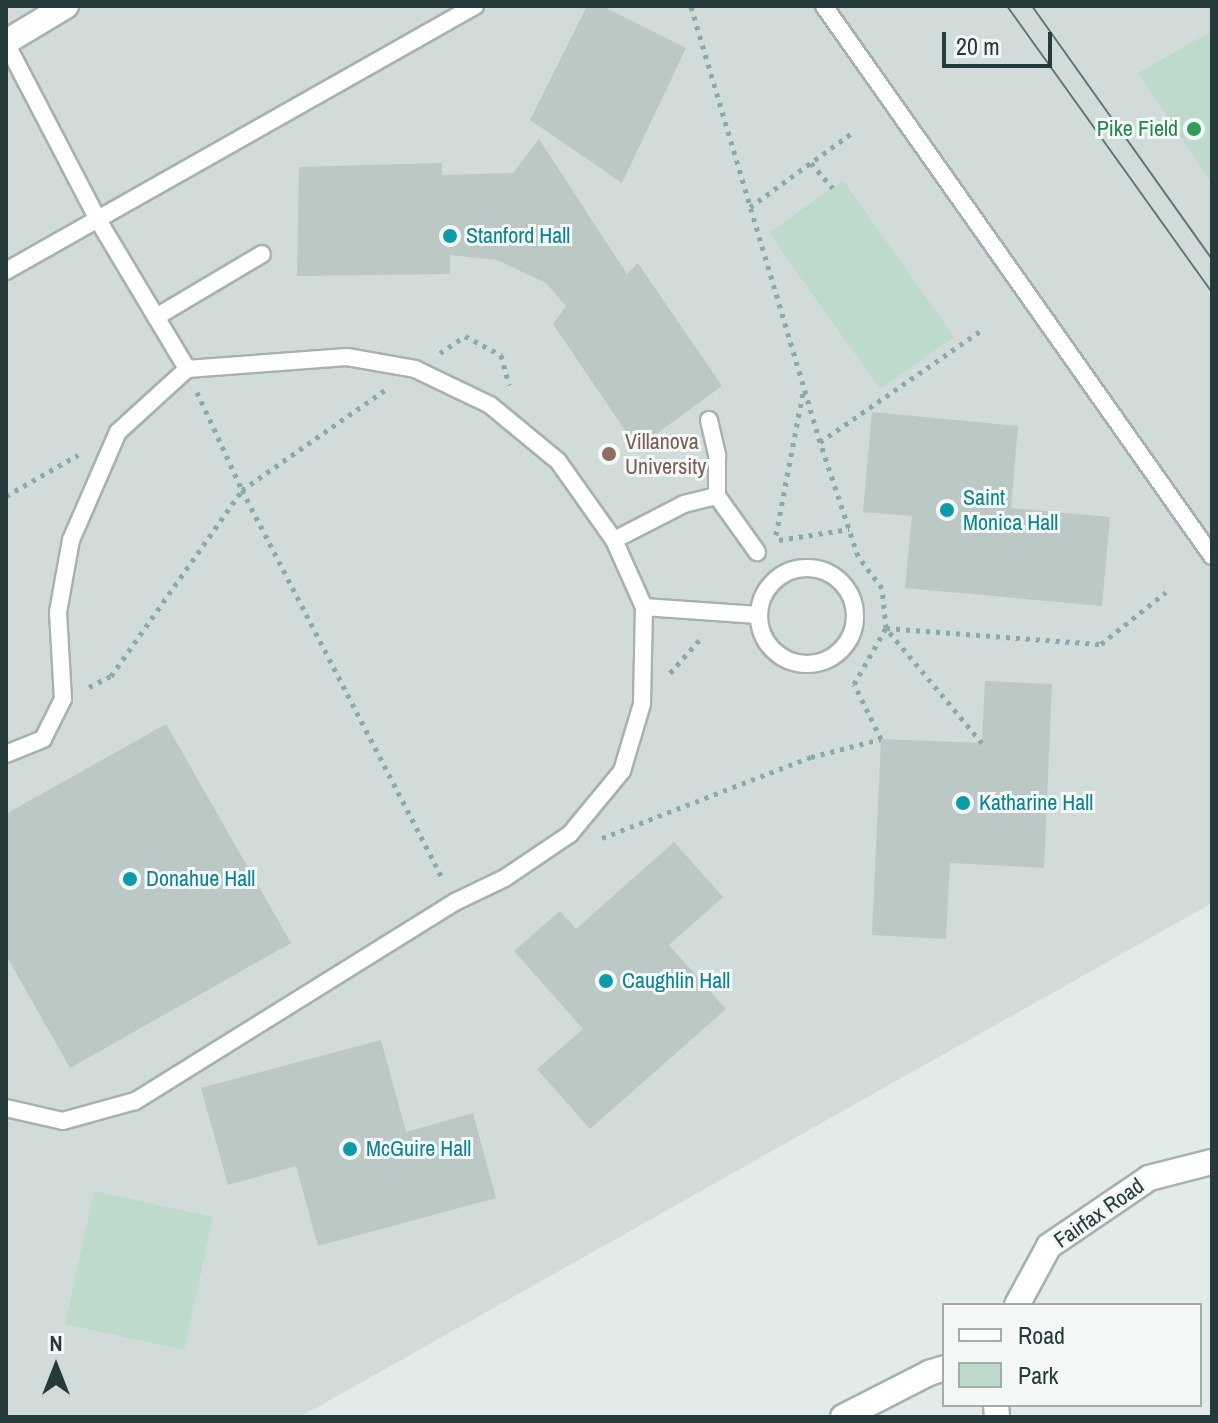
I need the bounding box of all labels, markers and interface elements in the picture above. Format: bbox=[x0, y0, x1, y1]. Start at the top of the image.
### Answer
scale bar bbox=[946, 16, 1056, 66]
text: 20 m bbox=[956, 30, 1000, 62]
place label: Pike Field bbox=[1097, 116, 1178, 142]
marker: Pike Field bbox=[1185, 120, 1203, 138]
place label: Stanford Hall bbox=[466, 223, 570, 249]
marker: Stanford Hall bbox=[441, 227, 459, 245]
place label: Villanova University bbox=[625, 428, 706, 480]
marker: Villanova University bbox=[600, 445, 618, 463]
place label: Saint Monica Hall bbox=[963, 484, 1058, 536]
marker: Saint Monica Hall bbox=[938, 501, 956, 519]
place label: Katharine Hall bbox=[979, 790, 1093, 816]
marker: Katharine Hall bbox=[954, 794, 972, 812]
place label: Donahue Hall bbox=[146, 866, 255, 892]
marker: Donahue Hall bbox=[121, 870, 139, 888]
place label: Caughlin Hall bbox=[622, 968, 730, 994]
marker: Caughlin Hall bbox=[597, 972, 615, 990]
place label: McGuire Hall bbox=[366, 1136, 471, 1162]
marker: McGuire Hall bbox=[341, 1140, 359, 1158]
street label: Fairfax Road bbox=[1049, 1173, 1149, 1253]
legend bbox=[942, 1303, 1202, 1407]
text: Road bbox=[1018, 1319, 1065, 1351]
north arrow bbox=[16, 1327, 96, 1407]
text: N bbox=[49, 1328, 63, 1358]
text: Park bbox=[1018, 1359, 1058, 1391]

